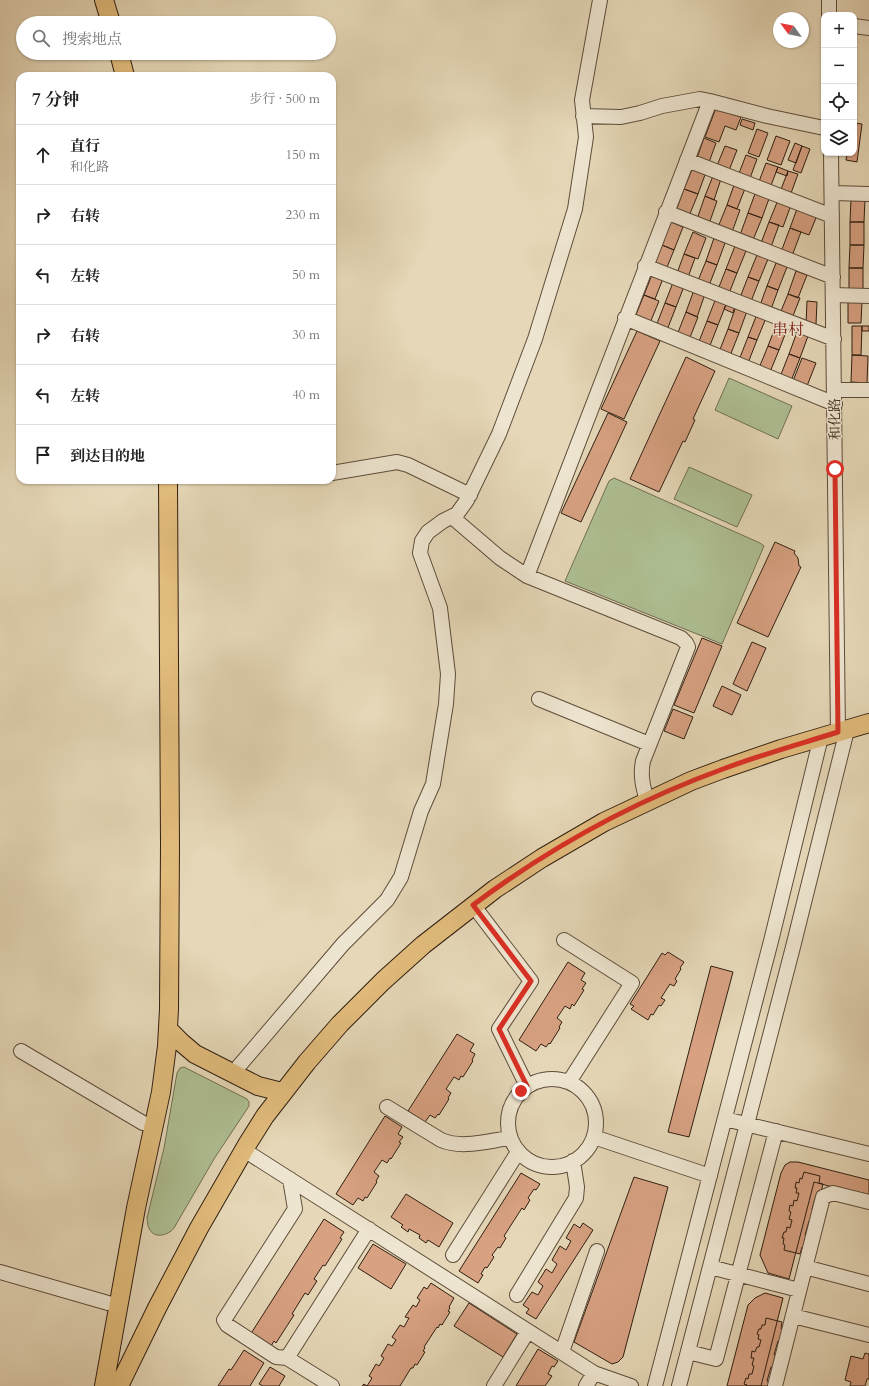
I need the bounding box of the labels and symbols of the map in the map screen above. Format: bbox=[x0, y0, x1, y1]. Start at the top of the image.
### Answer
north arrow bbox=[773, 12, 809, 48]
district label: 串村 bbox=[772, 319, 804, 341]
street label: 和化路 bbox=[825, 398, 845, 440]
route start bbox=[826, 460, 844, 478]
route end bbox=[512, 1082, 530, 1100]

